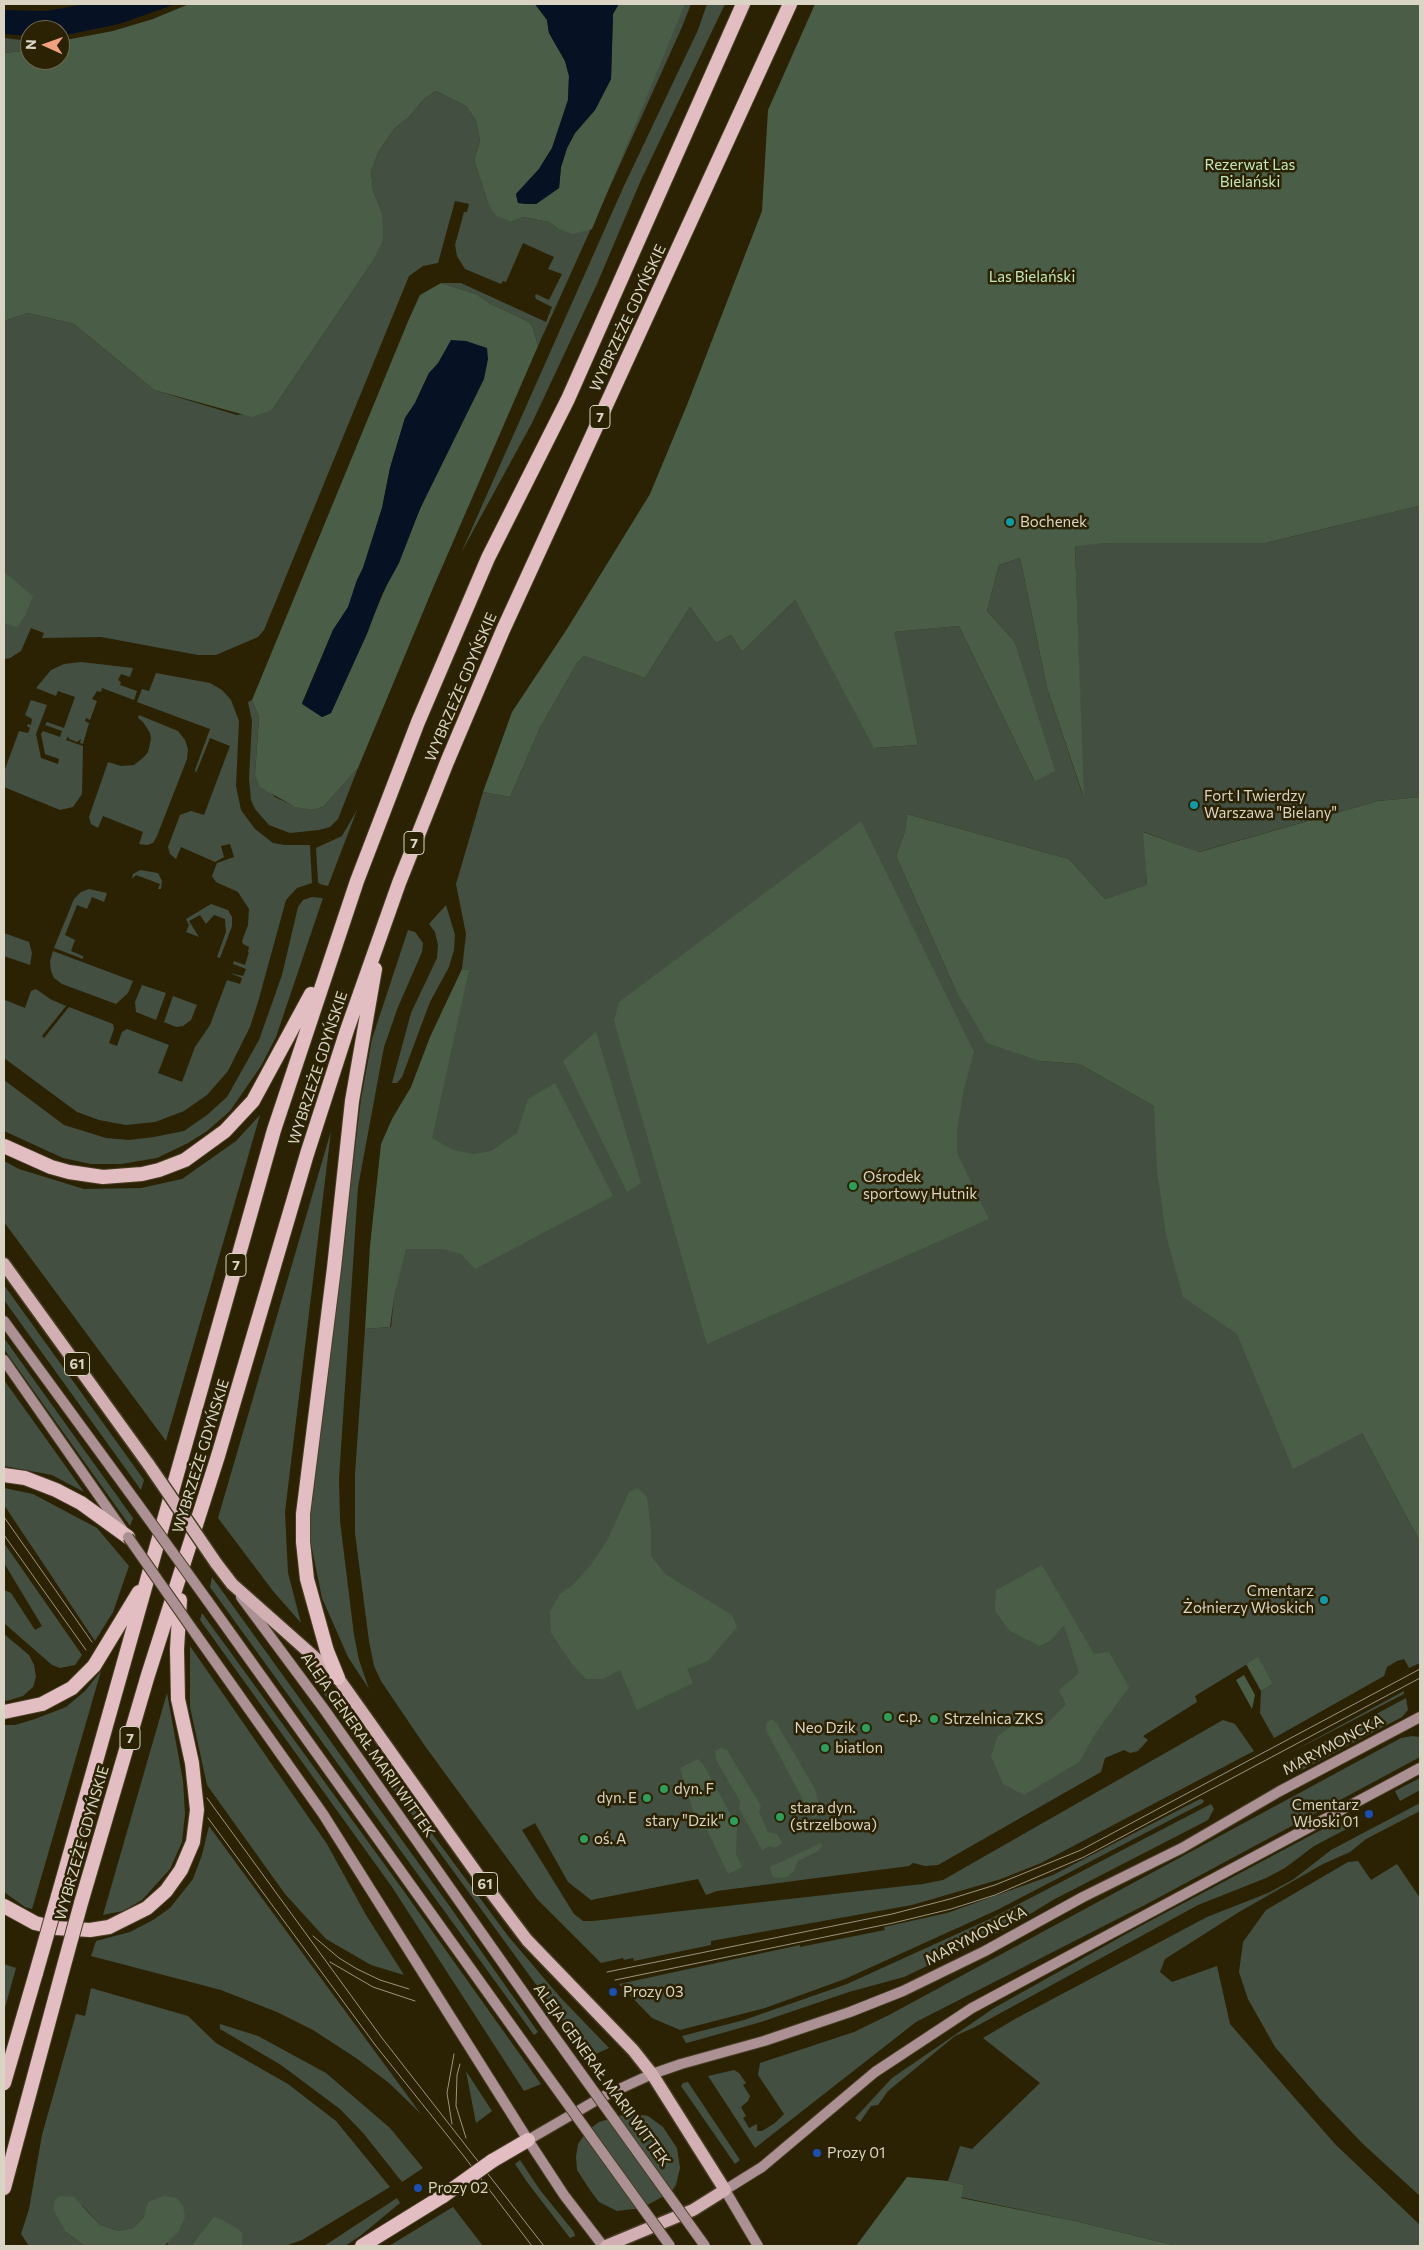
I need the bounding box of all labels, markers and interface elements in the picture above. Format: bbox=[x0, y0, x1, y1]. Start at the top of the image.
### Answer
north arrow bbox=[20, 20, 70, 70]
text: N bbox=[22, 39, 39, 50]
park label: Rezerwat Las Bielański bbox=[1205, 156, 1295, 191]
street label: WYBRZEŻE GDYŃSKIE bbox=[586, 242, 670, 394]
park label: Las Bielański bbox=[989, 268, 1075, 286]
road number: 7 bbox=[590, 406, 610, 428]
place label: Bochenek bbox=[1020, 513, 1087, 531]
marker: Bochenek bbox=[1004, 516, 1016, 528]
street label: WYBRZEŻE GDYŃSKIE bbox=[421, 610, 501, 764]
place label: Fort I Twierdzy Warszawa "Bielany" bbox=[1204, 787, 1337, 822]
marker: Fort I Twierdzy Warszawa "Bielany" bbox=[1188, 799, 1200, 811]
road number: 7 bbox=[404, 831, 424, 854]
street label: WYBRZEŻE GDYŃSKIE bbox=[285, 989, 351, 1147]
place label: Ośrodek sportowy Hutnik bbox=[863, 1168, 977, 1203]
marker: Ośrodek sportowy Hutnik bbox=[847, 1180, 859, 1192]
road number: 7 bbox=[226, 1254, 246, 1276]
road number: 61 bbox=[64, 1352, 90, 1376]
street label: WYBRZEŻE GDYŃSKIE bbox=[169, 1377, 233, 1535]
place label: Cmentarz Żołnierzy Włoskich bbox=[1183, 1582, 1314, 1617]
marker: Cmentarz Żołnierzy Włoskich bbox=[1318, 1594, 1330, 1606]
street label: ALEJA GENERAŁ MARII WITTEK bbox=[297, 1649, 439, 1841]
place label: c.p. bbox=[898, 1708, 921, 1726]
place label: Strzelnica ZKS bbox=[944, 1710, 1043, 1728]
marker: c.p. bbox=[882, 1711, 894, 1723]
street label: MARYMONCKA bbox=[1279, 1711, 1387, 1779]
marker: Strzelnica ZKS bbox=[928, 1713, 940, 1725]
place label: Neo Dzik bbox=[794, 1719, 856, 1737]
marker: Neo Dzik bbox=[860, 1722, 872, 1734]
road number: 7 bbox=[120, 1726, 140, 1750]
place label: biatlon bbox=[835, 1739, 883, 1757]
marker: biatlon bbox=[819, 1742, 831, 1754]
street label: WYBRZEŻE GDYŃSKIE bbox=[51, 1764, 113, 1922]
place label: dyn. F bbox=[674, 1780, 714, 1798]
marker: dyn. F bbox=[658, 1783, 670, 1795]
place label: dyn. E bbox=[597, 1789, 637, 1807]
marker: dyn. E bbox=[641, 1792, 653, 1804]
place label: Cmentarz Włoski 01 bbox=[1292, 1796, 1359, 1831]
place label: stara dyn. (strzelbowa) bbox=[790, 1799, 877, 1834]
marker: Cmentarz Włoski 01 bbox=[1363, 1808, 1375, 1820]
marker: stara dyn. (strzelbowa) bbox=[774, 1811, 786, 1823]
place label: stary "Dzik" bbox=[645, 1812, 724, 1830]
marker: stary "Dzik" bbox=[728, 1815, 740, 1827]
place label: oś. A bbox=[594, 1830, 626, 1848]
marker: oś. A bbox=[578, 1833, 590, 1845]
road number: 61 bbox=[472, 1872, 498, 1896]
street label: MARYMONCKA bbox=[922, 1903, 1030, 1969]
street label: ALEJA GENERAŁ MARII WITTEK bbox=[530, 1980, 674, 2170]
place label: Prozy 03 bbox=[623, 1983, 683, 2001]
marker: Prozy 03 bbox=[607, 1986, 619, 1998]
place label: Prozy 01 bbox=[827, 2144, 885, 2162]
marker: Prozy 01 bbox=[811, 2147, 823, 2159]
place label: Prozy 02 bbox=[428, 2179, 488, 2197]
marker: Prozy 02 bbox=[412, 2182, 424, 2194]

